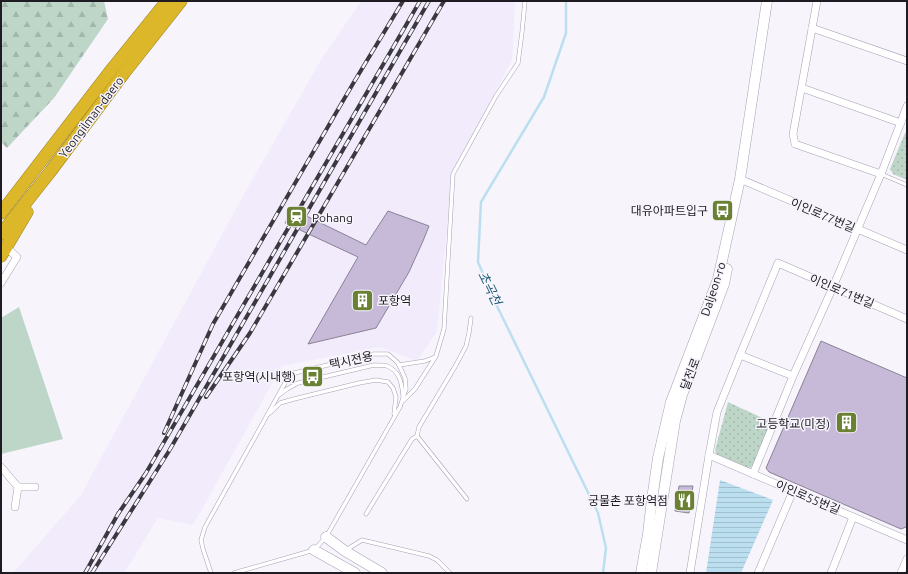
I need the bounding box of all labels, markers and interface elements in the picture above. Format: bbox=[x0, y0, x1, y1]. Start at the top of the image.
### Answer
street label: Yeongilman-daero bbox=[56, 74, 126, 160]
street label: 이인로77번길 bbox=[789, 196, 857, 234]
bus stop icon: 대유아파트입구 bbox=[710, 197, 736, 223]
station icon: Pohang bbox=[283, 204, 309, 230]
place label: 대유아파트입구 bbox=[631, 204, 708, 217]
place label: Pohang bbox=[312, 211, 353, 224]
street label: Daljeon-ro bbox=[698, 260, 728, 318]
water label: 초곡천 bbox=[476, 269, 505, 308]
street label: 이인로71번길 bbox=[808, 272, 876, 310]
building icon: 포항역 bbox=[350, 287, 376, 313]
place label: 포항역 bbox=[378, 294, 411, 307]
street label: 택시전용 bbox=[328, 349, 374, 371]
street label: 달전로 bbox=[678, 356, 702, 392]
bus stop icon: 포항역(시내행) bbox=[299, 363, 325, 389]
place label: 포항역(시내행) bbox=[222, 370, 296, 384]
building icon: 고등학교(미정) bbox=[833, 410, 859, 436]
place label: 고등학교(미정) bbox=[756, 417, 830, 431]
street label: 이인로55번길 bbox=[774, 478, 842, 516]
restaurant icon: 궁물촌 포항역점 bbox=[671, 487, 697, 513]
place label: 궁물촌 포항역점 bbox=[588, 494, 668, 507]

